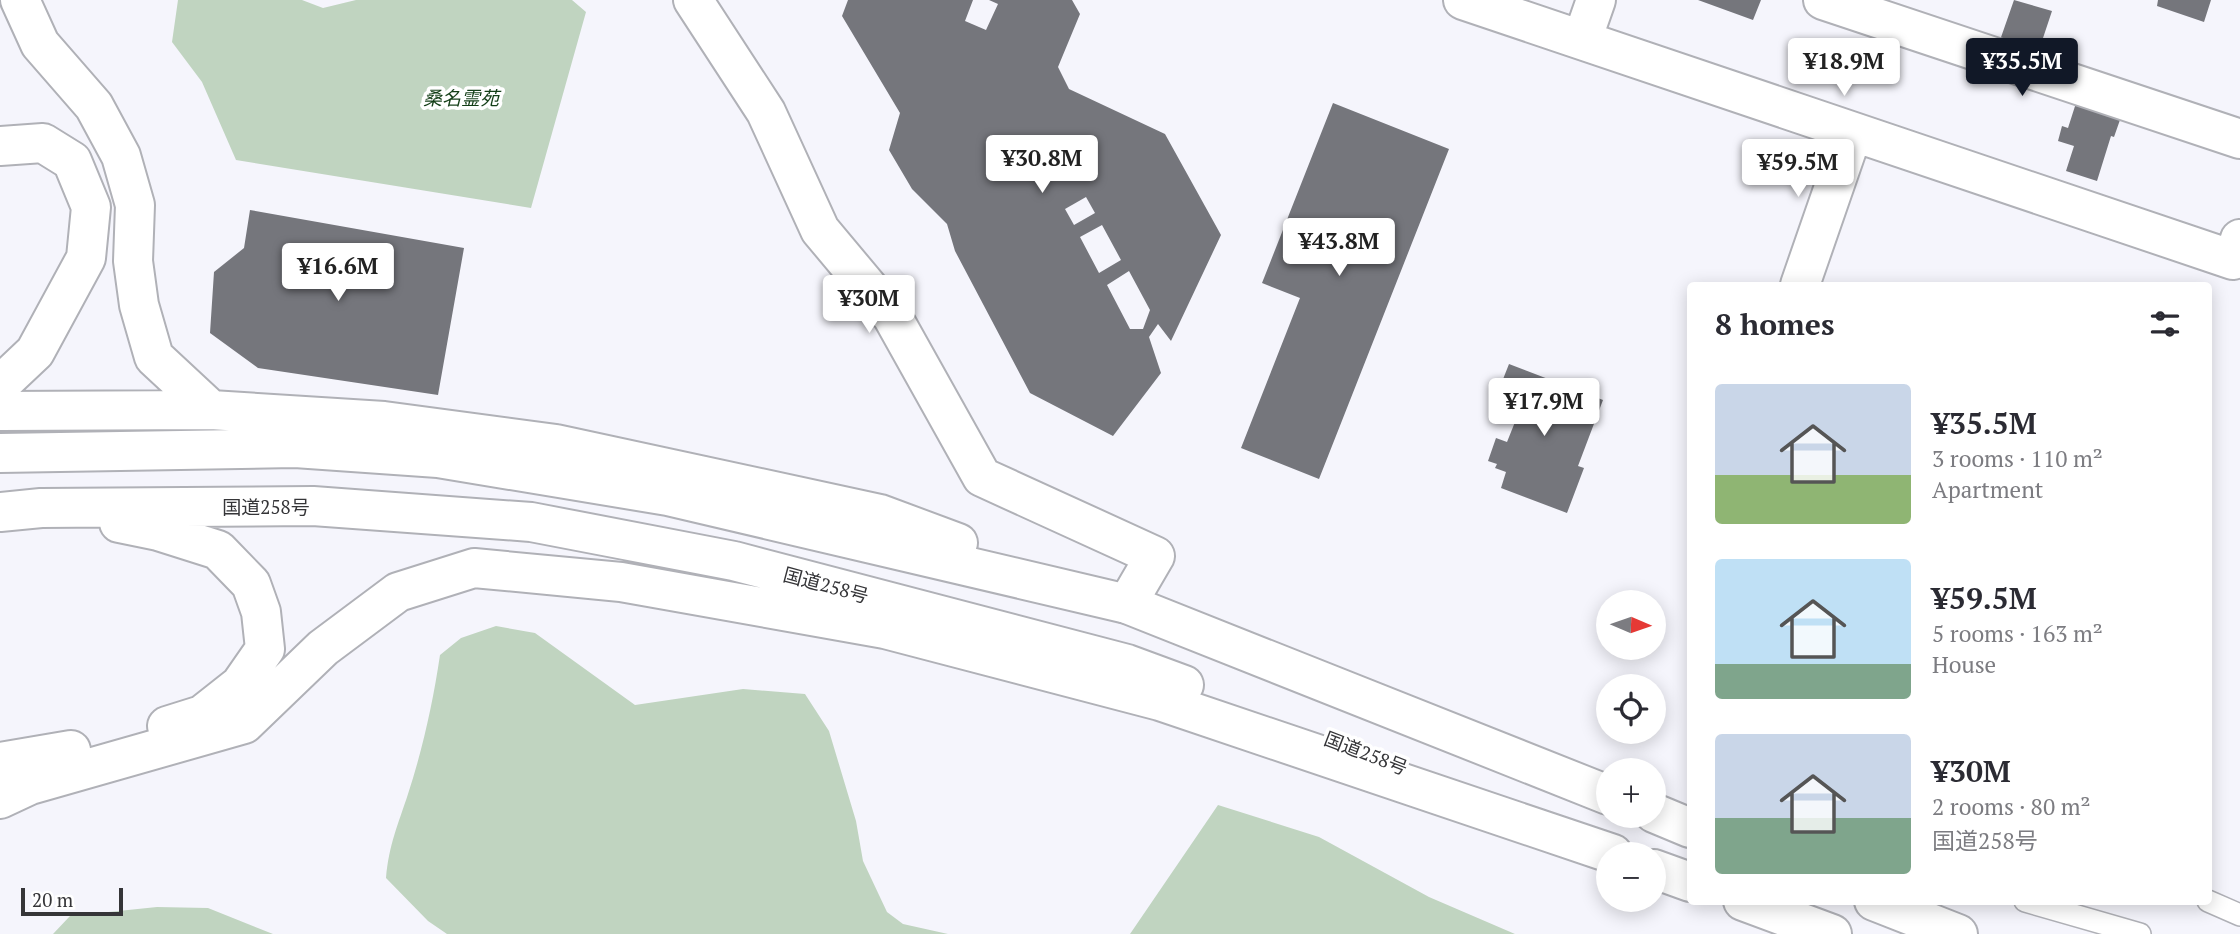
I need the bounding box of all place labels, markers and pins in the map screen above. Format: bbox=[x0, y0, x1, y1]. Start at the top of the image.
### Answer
pin: ¥18.9M bbox=[1787, 38, 1901, 98]
pin: ¥35.5M bbox=[1965, 38, 2079, 98]
pin: ¥30.8M bbox=[985, 136, 1099, 195]
pin: ¥59.5M bbox=[1741, 140, 1855, 199]
pin: ¥43.8M bbox=[1282, 218, 1396, 278]
pin: ¥16.6M bbox=[281, 244, 395, 303]
pin: ¥30M bbox=[828, 276, 910, 335]
pin: ¥17.9M bbox=[1487, 378, 1601, 438]

